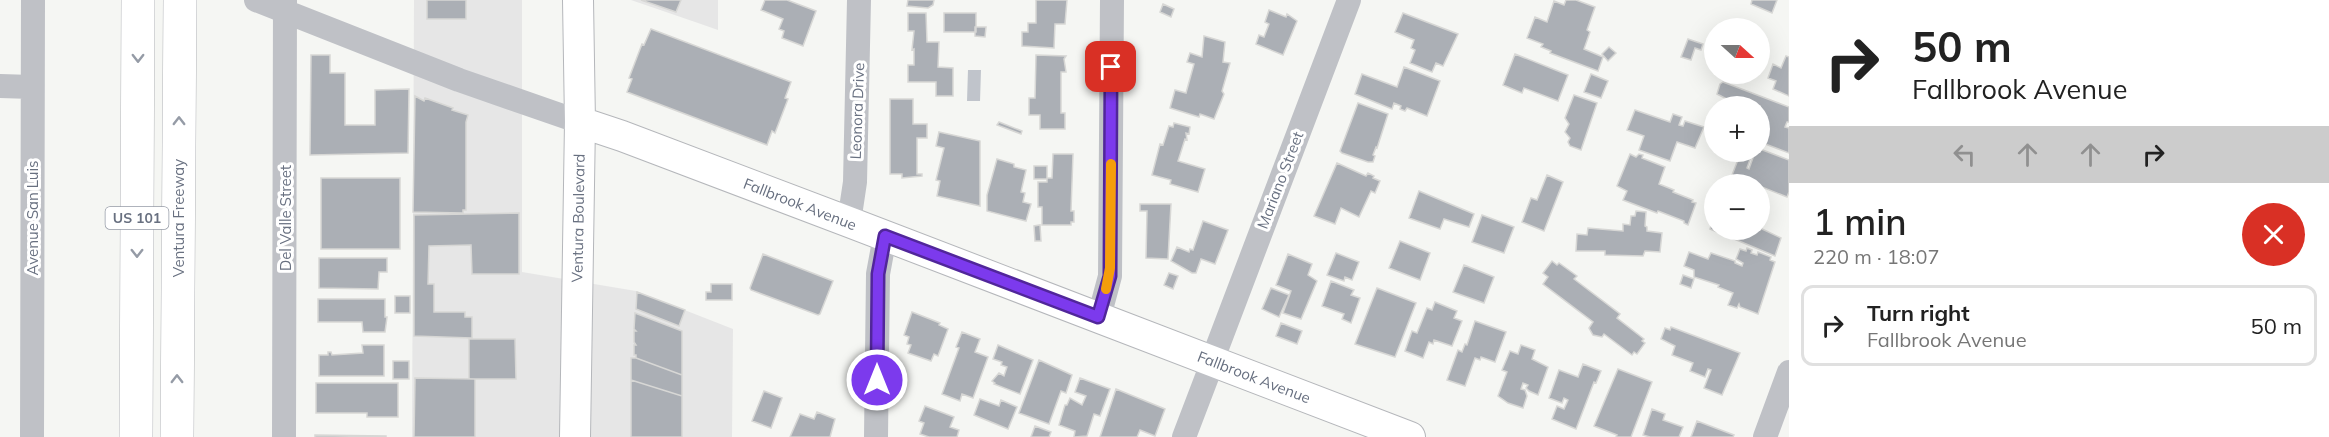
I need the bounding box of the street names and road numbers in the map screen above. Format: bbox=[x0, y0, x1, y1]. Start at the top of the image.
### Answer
street label: Leonora Drive bbox=[846, 62, 868, 160]
street label: Mariano Street bbox=[1253, 129, 1307, 231]
street label: Ventura Boulevard bbox=[567, 153, 589, 283]
street label: Ventura Freeway bbox=[169, 159, 188, 277]
street label: Avenue San Luis bbox=[23, 161, 42, 275]
street label: Del Valle Street bbox=[276, 165, 295, 271]
street label: Fallbrook Avenue bbox=[741, 174, 859, 234]
road number: US 101 bbox=[106, 207, 168, 229]
street label: Fallbrook Avenue bbox=[1195, 347, 1313, 407]

